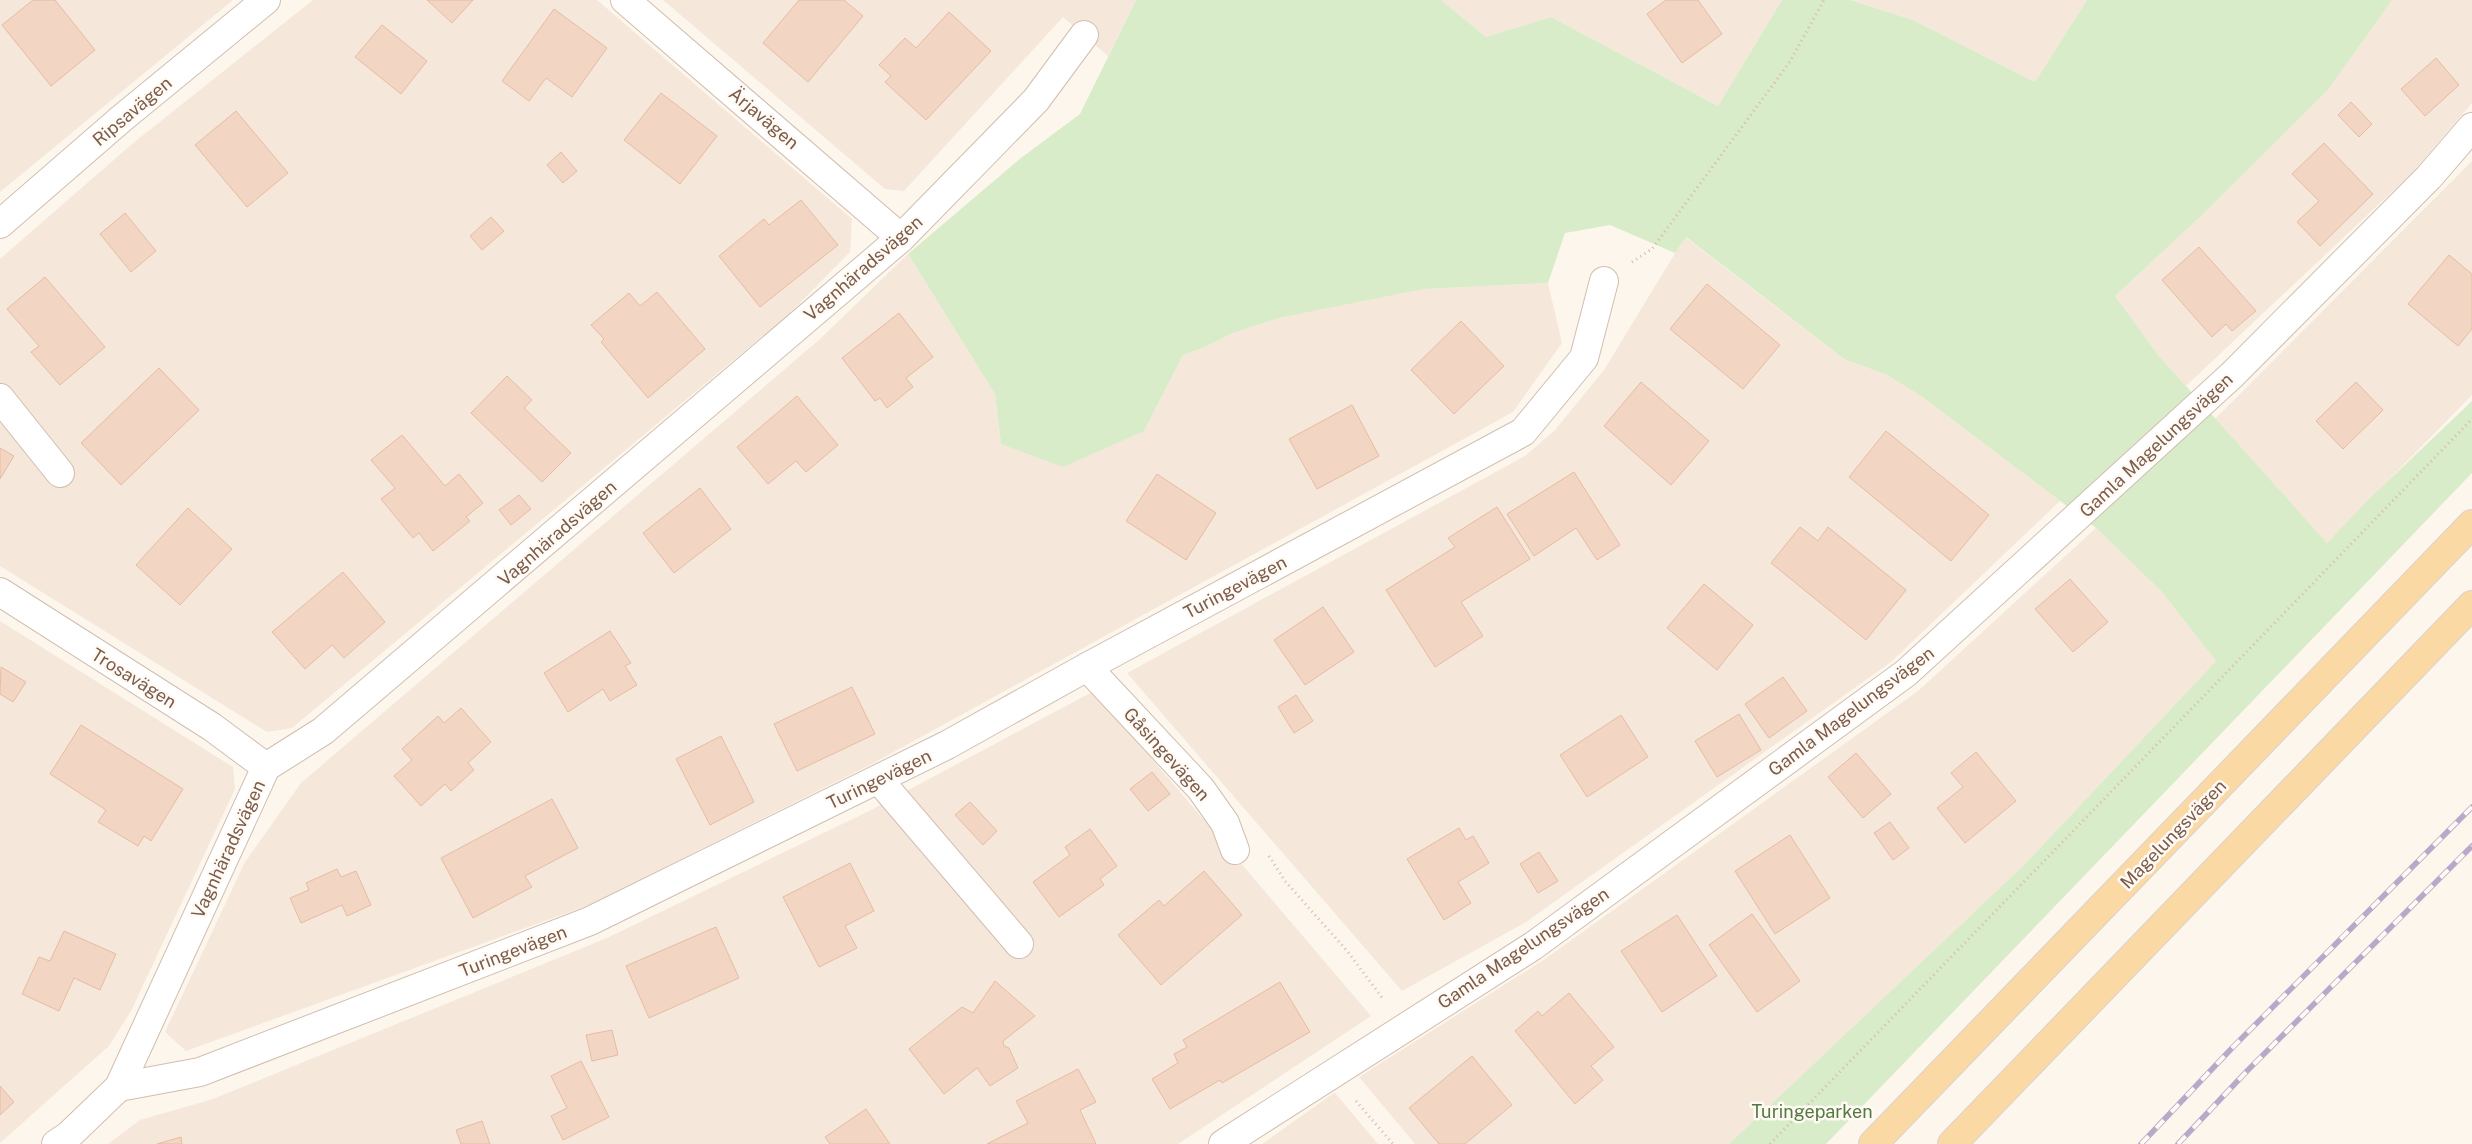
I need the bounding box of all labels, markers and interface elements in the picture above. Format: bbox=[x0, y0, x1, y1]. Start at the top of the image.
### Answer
street label: Ripsavägen bbox=[88, 72, 176, 150]
street label: Ärjavägen bbox=[725, 82, 804, 153]
street label: Vagnhäradsvägen bbox=[800, 211, 926, 325]
street label: Gamla Magelungsvägen bbox=[2075, 369, 2237, 521]
street label: Vagnhäradsvägen bbox=[494, 476, 620, 590]
street label: Turingevägen bbox=[1180, 551, 1290, 623]
street label: Gamla Magelungsvägen bbox=[1764, 642, 1938, 780]
street label: Trosavägen bbox=[88, 644, 180, 712]
street label: Gåsingevägen bbox=[1120, 703, 1214, 805]
street label: Turingevägen bbox=[823, 745, 935, 813]
street label: Magelungsvägen bbox=[2116, 775, 2230, 893]
street label: Vagnhäradsvägen bbox=[187, 777, 269, 921]
street label: Gamla Magelungsvägen bbox=[1434, 883, 1612, 1013]
street label: Turingevägen bbox=[456, 921, 570, 981]
park label: Turingeparken bbox=[1751, 1101, 1873, 1122]

